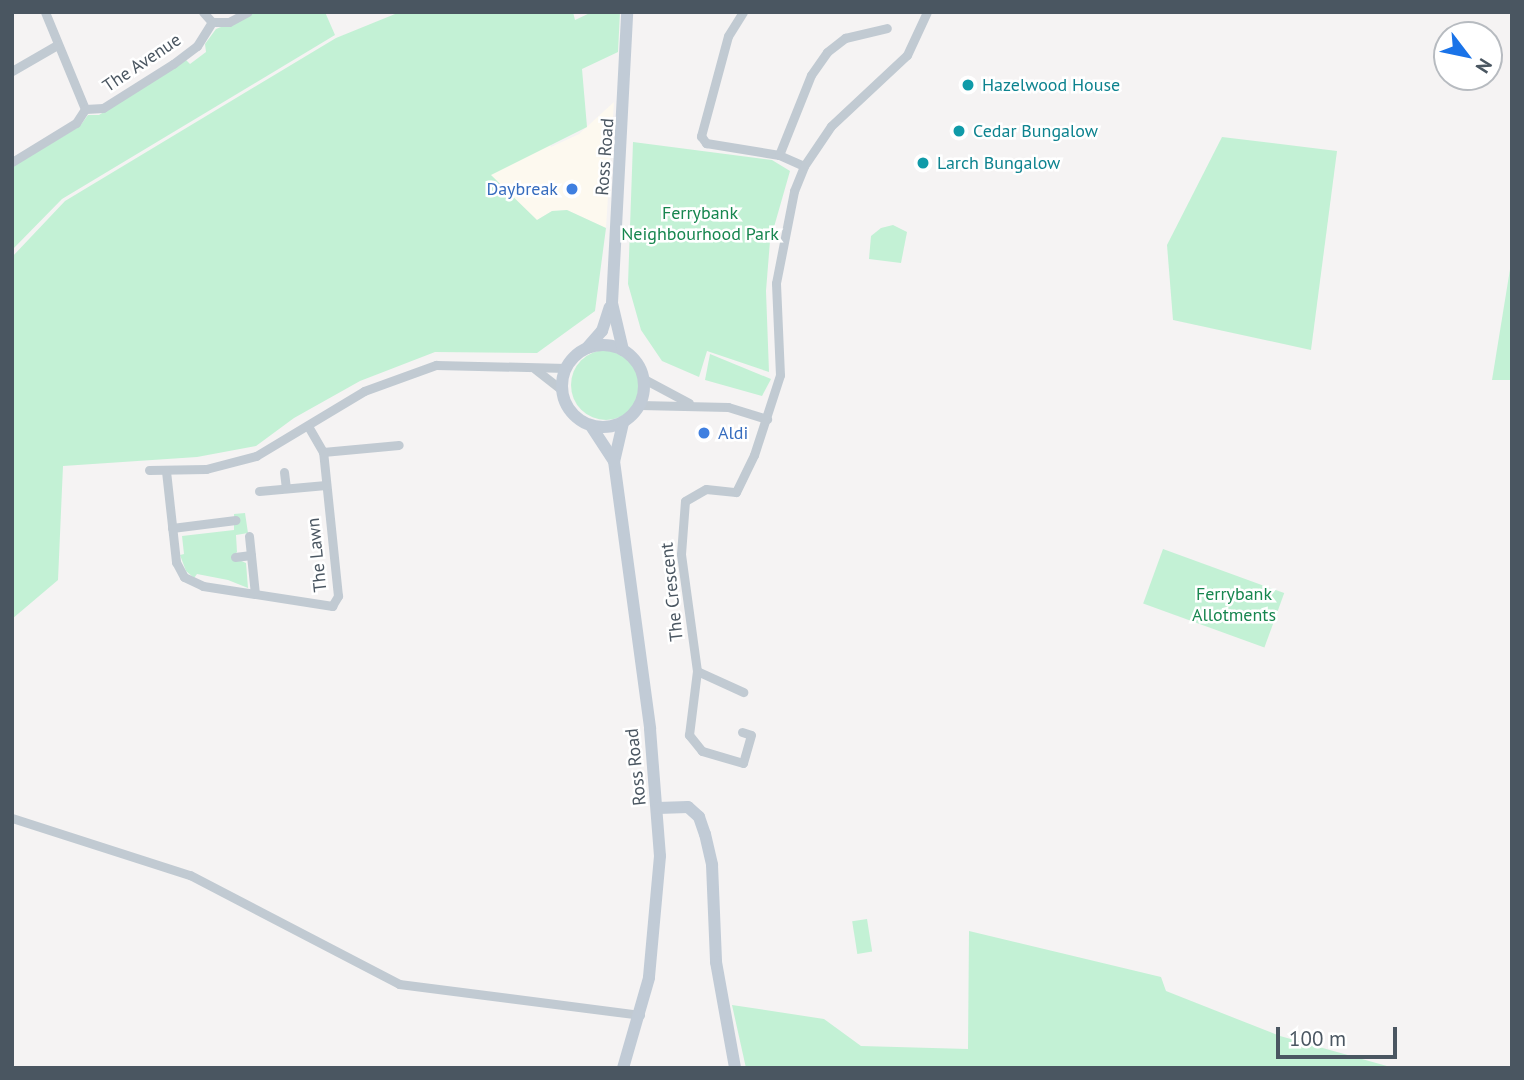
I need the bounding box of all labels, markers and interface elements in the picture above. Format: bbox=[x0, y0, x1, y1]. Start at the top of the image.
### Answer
north arrow bbox=[1433, 21, 1503, 91]
street label: The Avenue bbox=[99, 29, 185, 97]
text: N bbox=[1471, 54, 1498, 78]
place label: Hazelwood House bbox=[982, 74, 1120, 96]
marker: Hazelwood House bbox=[960, 77, 976, 93]
street label: Ross Road bbox=[592, 118, 618, 196]
place label: Cedar Bungalow bbox=[973, 120, 1098, 142]
marker: Cedar Bungalow bbox=[951, 123, 967, 139]
place label: Larch Bungalow bbox=[937, 152, 1060, 174]
marker: Larch Bungalow bbox=[915, 155, 931, 171]
place label: Daybreak bbox=[486, 178, 558, 200]
marker: Daybreak bbox=[564, 181, 580, 197]
park label: Ferrybank Neighbourhood Park bbox=[621, 203, 779, 246]
place label: Aldi bbox=[718, 422, 748, 444]
marker: Aldi bbox=[696, 425, 712, 441]
street label: The Lawn bbox=[302, 517, 332, 593]
street label: The Crescent bbox=[656, 541, 688, 643]
park label: Ferrybank Allotments bbox=[1192, 584, 1276, 626]
street label: Ross Road bbox=[621, 727, 651, 807]
scale bar bbox=[1279, 1014, 1400, 1058]
text: 100 m bbox=[1289, 1025, 1346, 1052]

